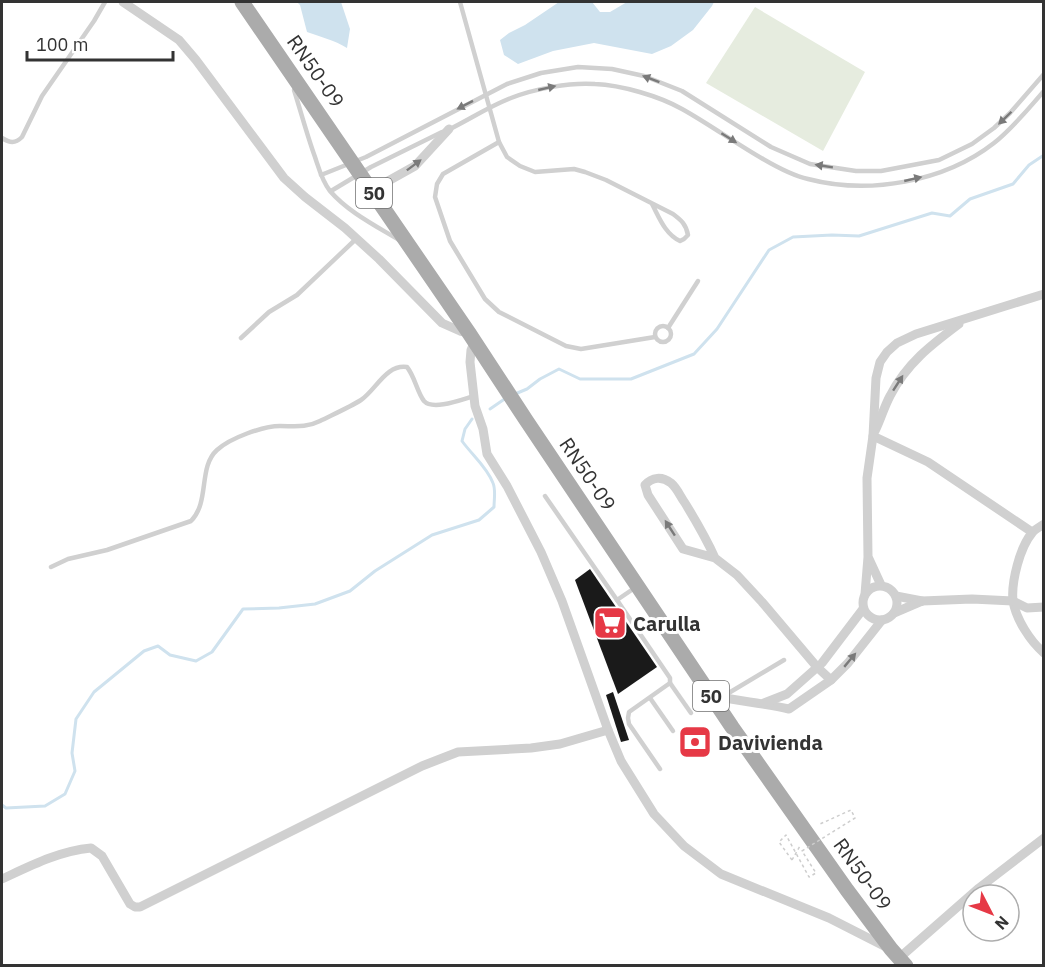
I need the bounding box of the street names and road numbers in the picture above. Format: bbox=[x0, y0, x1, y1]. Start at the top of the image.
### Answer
street label: RN50-09 bbox=[281, 29, 351, 113]
road number: 50 bbox=[356, 178, 392, 208]
street label: RN50-09 bbox=[554, 432, 622, 516]
road number: 50 bbox=[693, 681, 729, 711]
street label: RN50-09 bbox=[828, 833, 898, 915]

